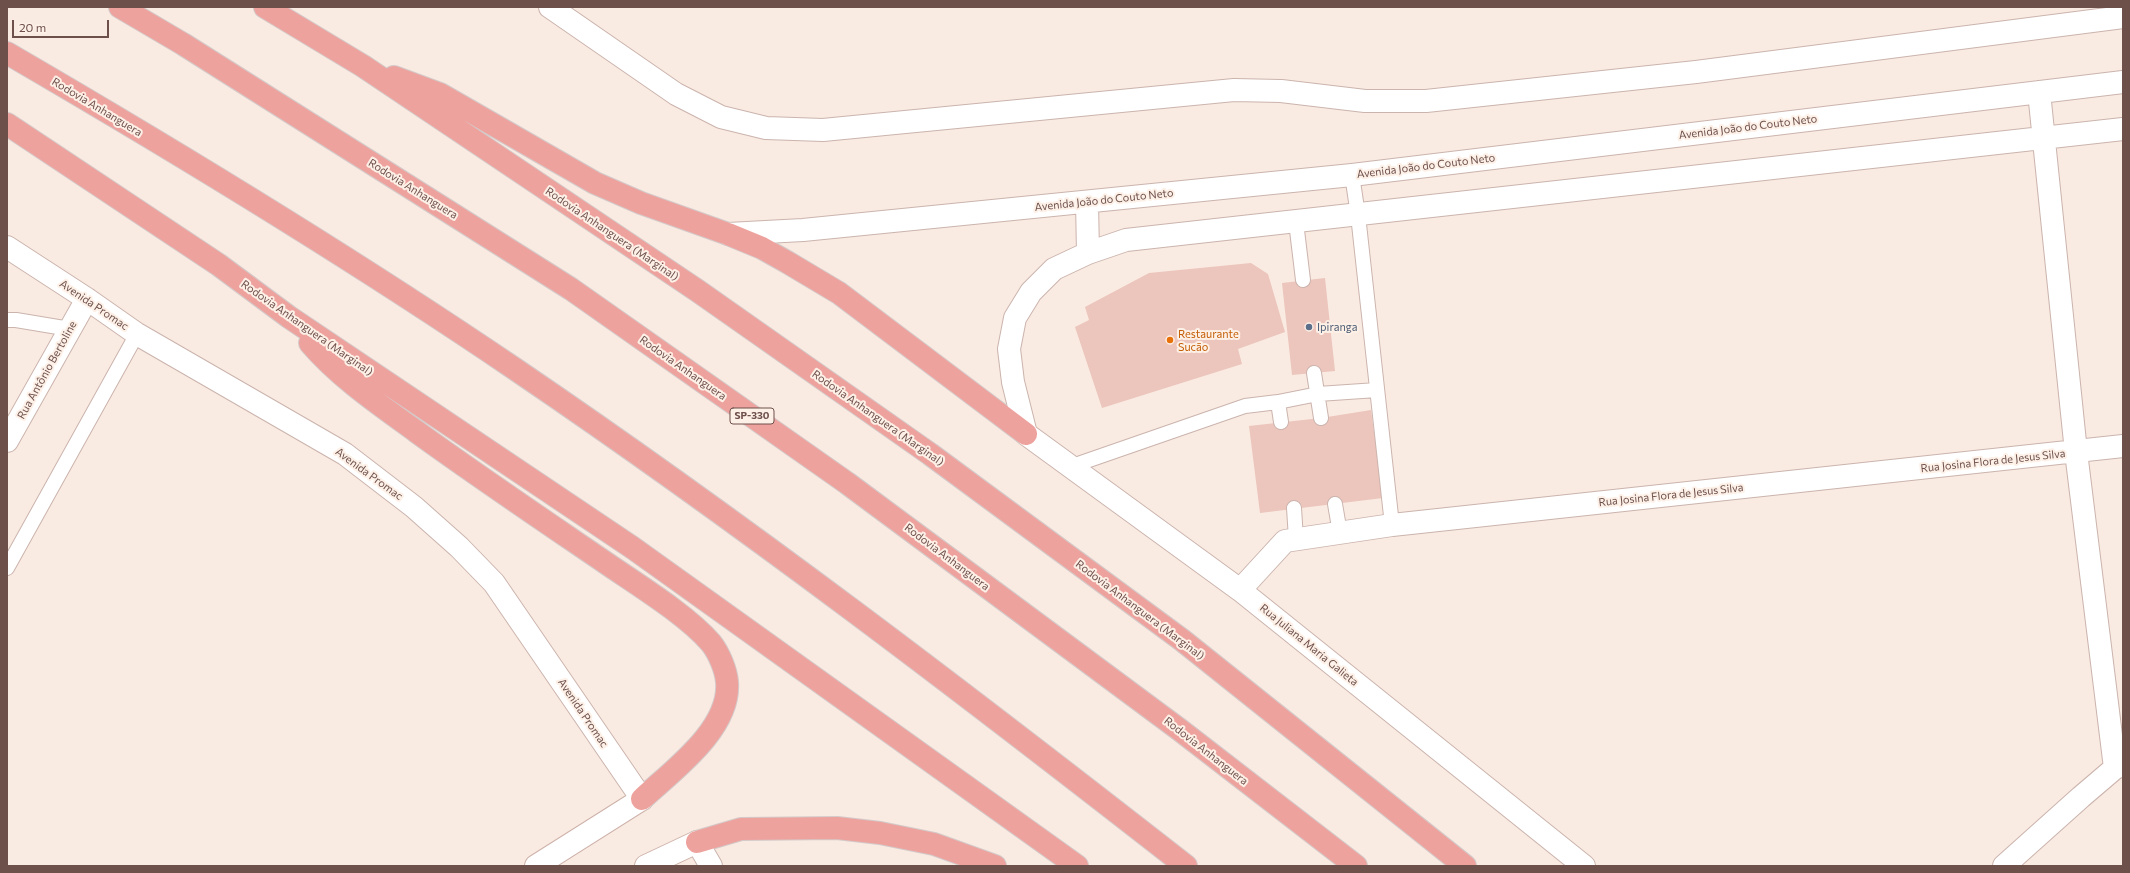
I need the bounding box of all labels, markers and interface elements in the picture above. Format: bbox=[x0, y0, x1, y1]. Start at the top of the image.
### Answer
scale bar bbox=[14, 12, 111, 38]
text: 20 m bbox=[19, 20, 46, 34]
street label: Rodovia Anhanguera bbox=[50, 75, 144, 139]
street label: Avenida João do Couto Neto bbox=[1678, 112, 1818, 142]
street label: Avenida João do Couto Neto bbox=[1356, 151, 1496, 181]
street label: Rodovia Anhanguera bbox=[366, 156, 460, 222]
street label: Rodovia Anhanguera (Marginal) bbox=[543, 184, 681, 284]
street label: Avenida João do Couto Neto bbox=[1034, 186, 1174, 214]
street label: Avenida Promac bbox=[57, 277, 131, 333]
street label: Rodovia Anhanguera (Marginal) bbox=[239, 277, 375, 379]
street label: Rua Antônio Bertoline bbox=[15, 319, 79, 421]
place label: Ipiranga bbox=[1317, 320, 1357, 334]
marker: Ipiranga bbox=[1304, 322, 1314, 332]
place label: Restaurante Sucão bbox=[1178, 327, 1239, 353]
street label: Rodovia Anhanguera bbox=[637, 333, 729, 403]
marker: Restaurante Sucão bbox=[1165, 335, 1175, 345]
street label: Rodovia Anhanguera (Marginal) bbox=[810, 367, 946, 469]
road number: SP-330 bbox=[730, 408, 774, 424]
street label: Avenida Promac bbox=[333, 445, 405, 503]
street label: Rua Josina Flora de Jesus Silva bbox=[1920, 447, 2066, 475]
street label: Rua Josina Flora de Jesus Silva bbox=[1598, 481, 1744, 509]
street label: Rodovia Anhanguera bbox=[902, 521, 992, 593]
street label: Rodovia Anhanguera (Marginal) bbox=[1073, 557, 1207, 663]
street label: Rua Juliana Maria Galieta bbox=[1257, 601, 1361, 689]
street label: Avenida Promac bbox=[555, 676, 611, 750]
street label: Rodovia Anhanguera bbox=[1161, 714, 1251, 788]

